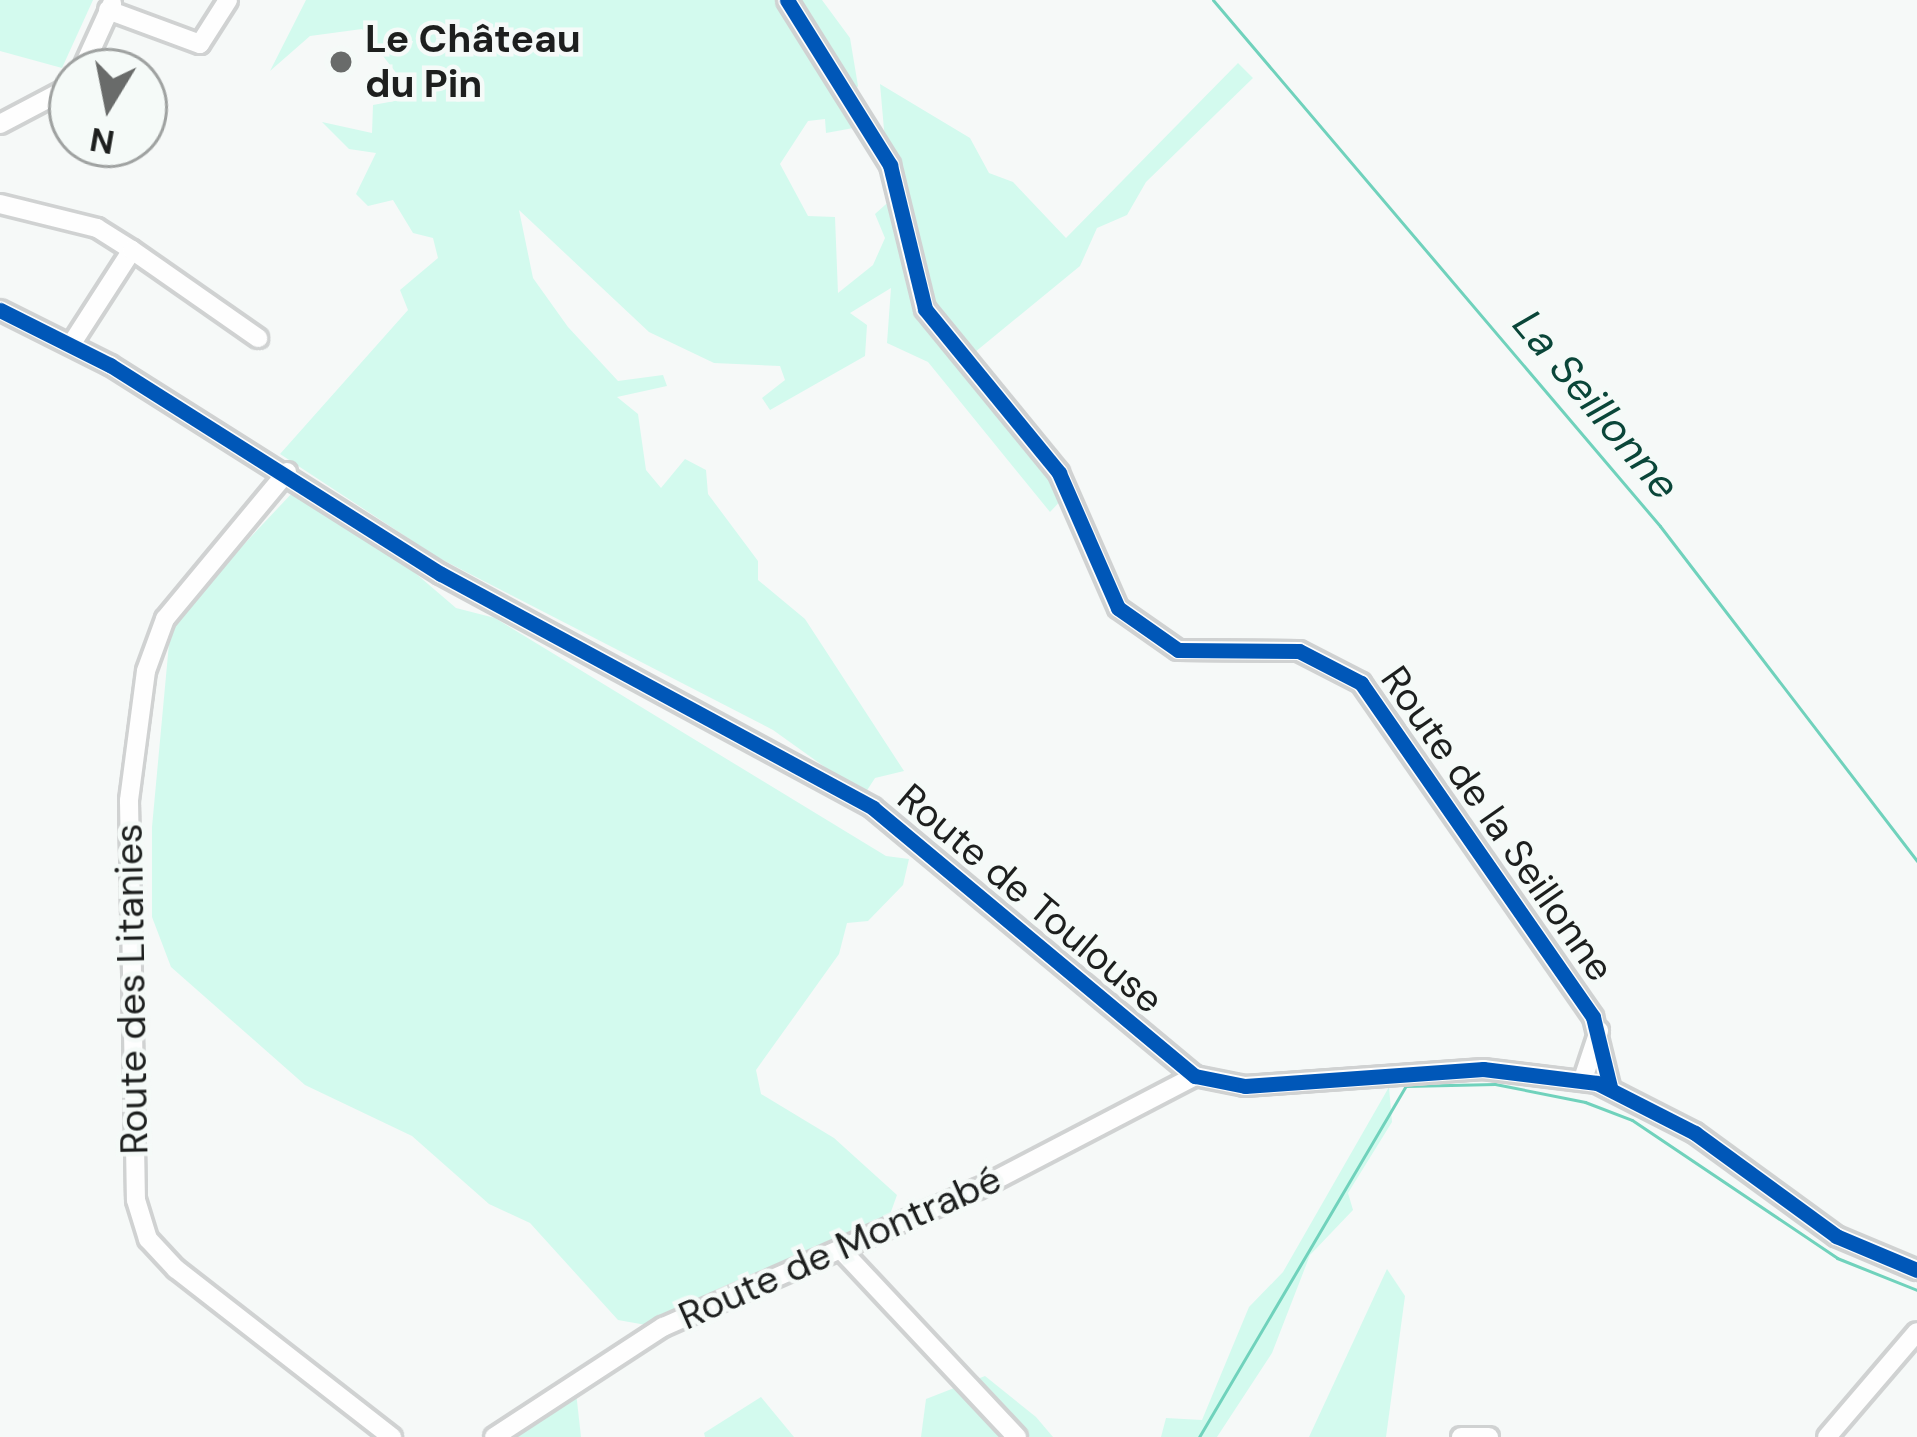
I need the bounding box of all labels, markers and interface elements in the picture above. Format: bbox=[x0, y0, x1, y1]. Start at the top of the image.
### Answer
place label: Le Château du Pin bbox=[365, 17, 581, 108]
north arrow bbox=[48, 48, 168, 168]
marker: Le Château du Pin bbox=[328, 49, 354, 75]
text: N bbox=[87, 118, 118, 164]
water label: La Seillonne bbox=[1502, 300, 1690, 510]
street label: Route de la Seillonne bbox=[1371, 658, 1623, 990]
street label: Route de Toulouse bbox=[888, 775, 1172, 1023]
street label: Route des Litanies bbox=[106, 823, 158, 1155]
street label: Route de Montrabé bbox=[672, 1156, 1008, 1340]

